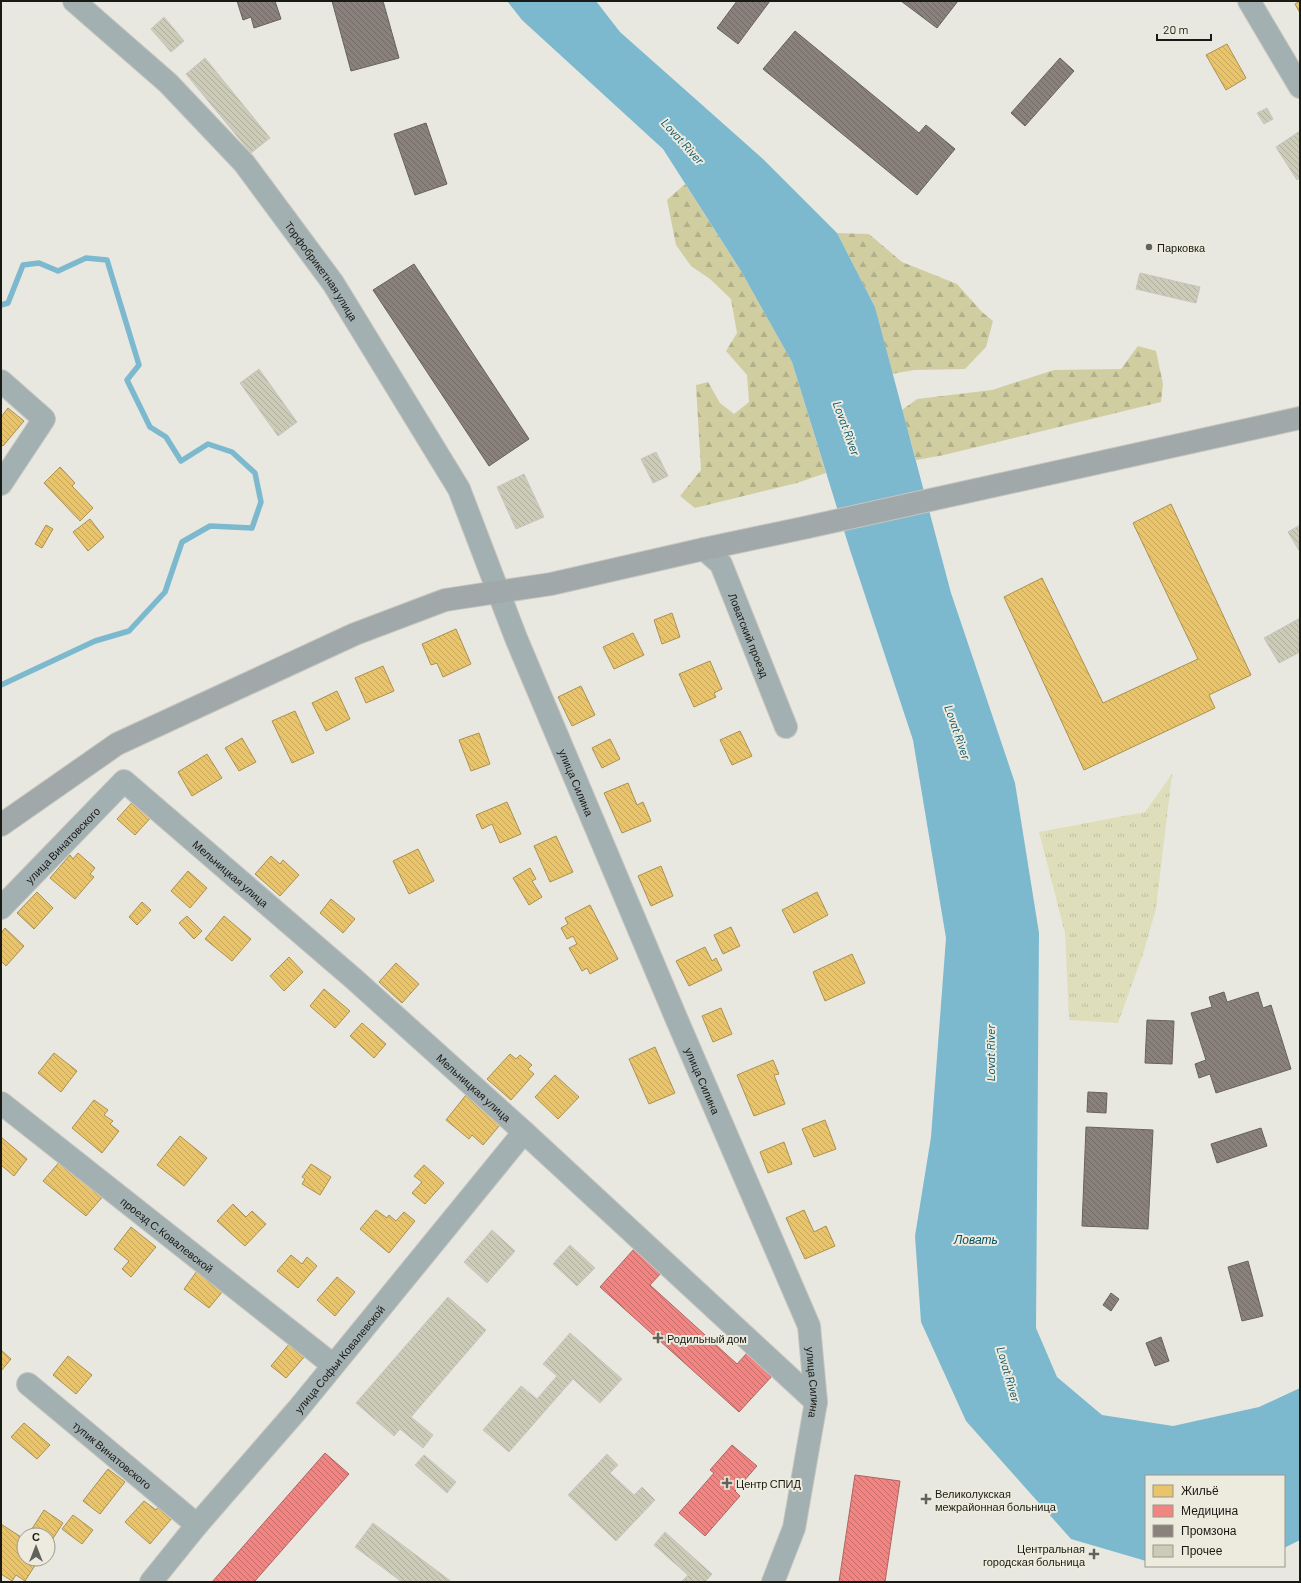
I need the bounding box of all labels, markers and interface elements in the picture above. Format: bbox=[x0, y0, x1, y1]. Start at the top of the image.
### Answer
scale bar bbox=[1157, 16, 1211, 42]
text: 20 m bbox=[1163, 22, 1189, 36]
water label: Lovat River bbox=[659, 115, 708, 167]
street label: Торфобрикетная улица bbox=[283, 218, 361, 324]
place label: Парковка bbox=[1157, 241, 1206, 254]
marker: Парковка bbox=[1144, 242, 1154, 252]
water label: Lovat River bbox=[831, 399, 864, 458]
street label: Ловатский проезд bbox=[727, 591, 772, 680]
water label: Lovat River bbox=[942, 703, 974, 762]
street label: улица Силина bbox=[557, 747, 597, 818]
street label: улица Винатовского bbox=[22, 804, 102, 886]
street label: Мельницкая улица bbox=[191, 837, 272, 910]
water label: Lovat River bbox=[983, 1024, 997, 1081]
street label: улица Силина bbox=[683, 1045, 724, 1117]
street label: Мельницкая улица bbox=[434, 1050, 515, 1125]
street label: проезд С.Ковалевской bbox=[119, 1194, 216, 1275]
water label: Ловать bbox=[953, 1232, 998, 1246]
street label: улица Софьи Ковалевской bbox=[291, 1302, 387, 1415]
marker: Родильный дом bbox=[652, 1332, 664, 1344]
place label: Родильный дом bbox=[667, 1332, 747, 1345]
water label: Lovat River bbox=[994, 1345, 1024, 1404]
street label: улица Силина bbox=[804, 1346, 823, 1420]
street label: тупик Винатовского bbox=[70, 1418, 154, 1491]
legend bbox=[1145, 1475, 1285, 1567]
marker: Центр СПИД bbox=[721, 1477, 733, 1489]
place label: Центр СПИД bbox=[736, 1477, 801, 1490]
text: Жильё bbox=[1181, 1483, 1219, 1497]
place label: Великолукская межрайонная больница bbox=[935, 1487, 1057, 1513]
marker: Великолукская межрайонная больница bbox=[920, 1493, 932, 1505]
text: Медицина bbox=[1181, 1503, 1238, 1518]
text: Промзона bbox=[1181, 1523, 1237, 1538]
north arrow bbox=[16, 1527, 56, 1567]
text: С bbox=[32, 1530, 40, 1543]
place label: Центральная городская больница bbox=[983, 1542, 1086, 1568]
text: Прочее bbox=[1181, 1543, 1223, 1558]
marker: Центральная городская больница bbox=[1088, 1548, 1100, 1560]

